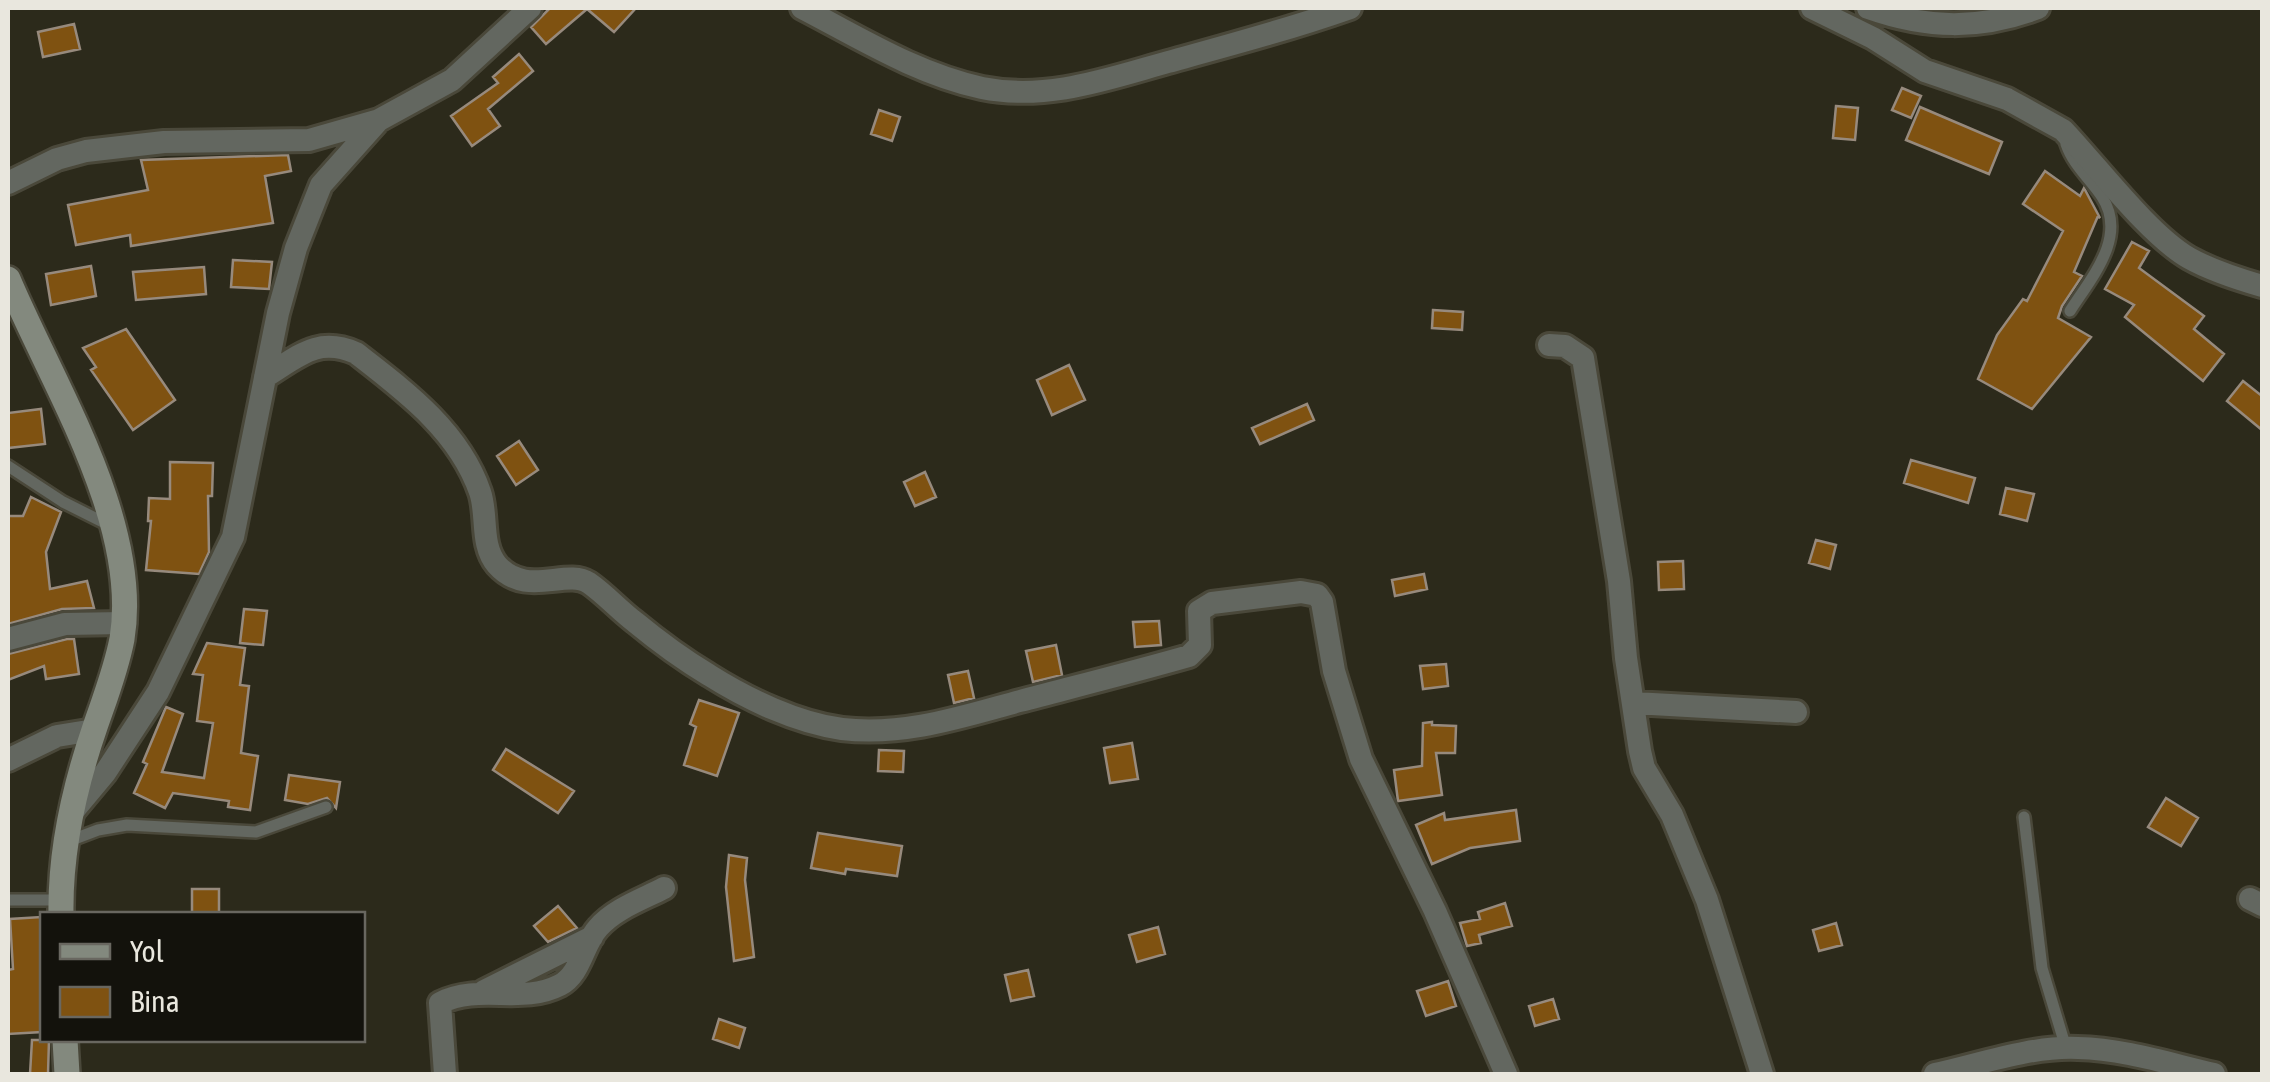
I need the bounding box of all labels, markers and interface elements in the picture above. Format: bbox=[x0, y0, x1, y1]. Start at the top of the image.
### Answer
legend bbox=[40, 912, 365, 1042]
text: Yol bbox=[130, 934, 164, 968]
text: Bina bbox=[130, 984, 180, 1018]

